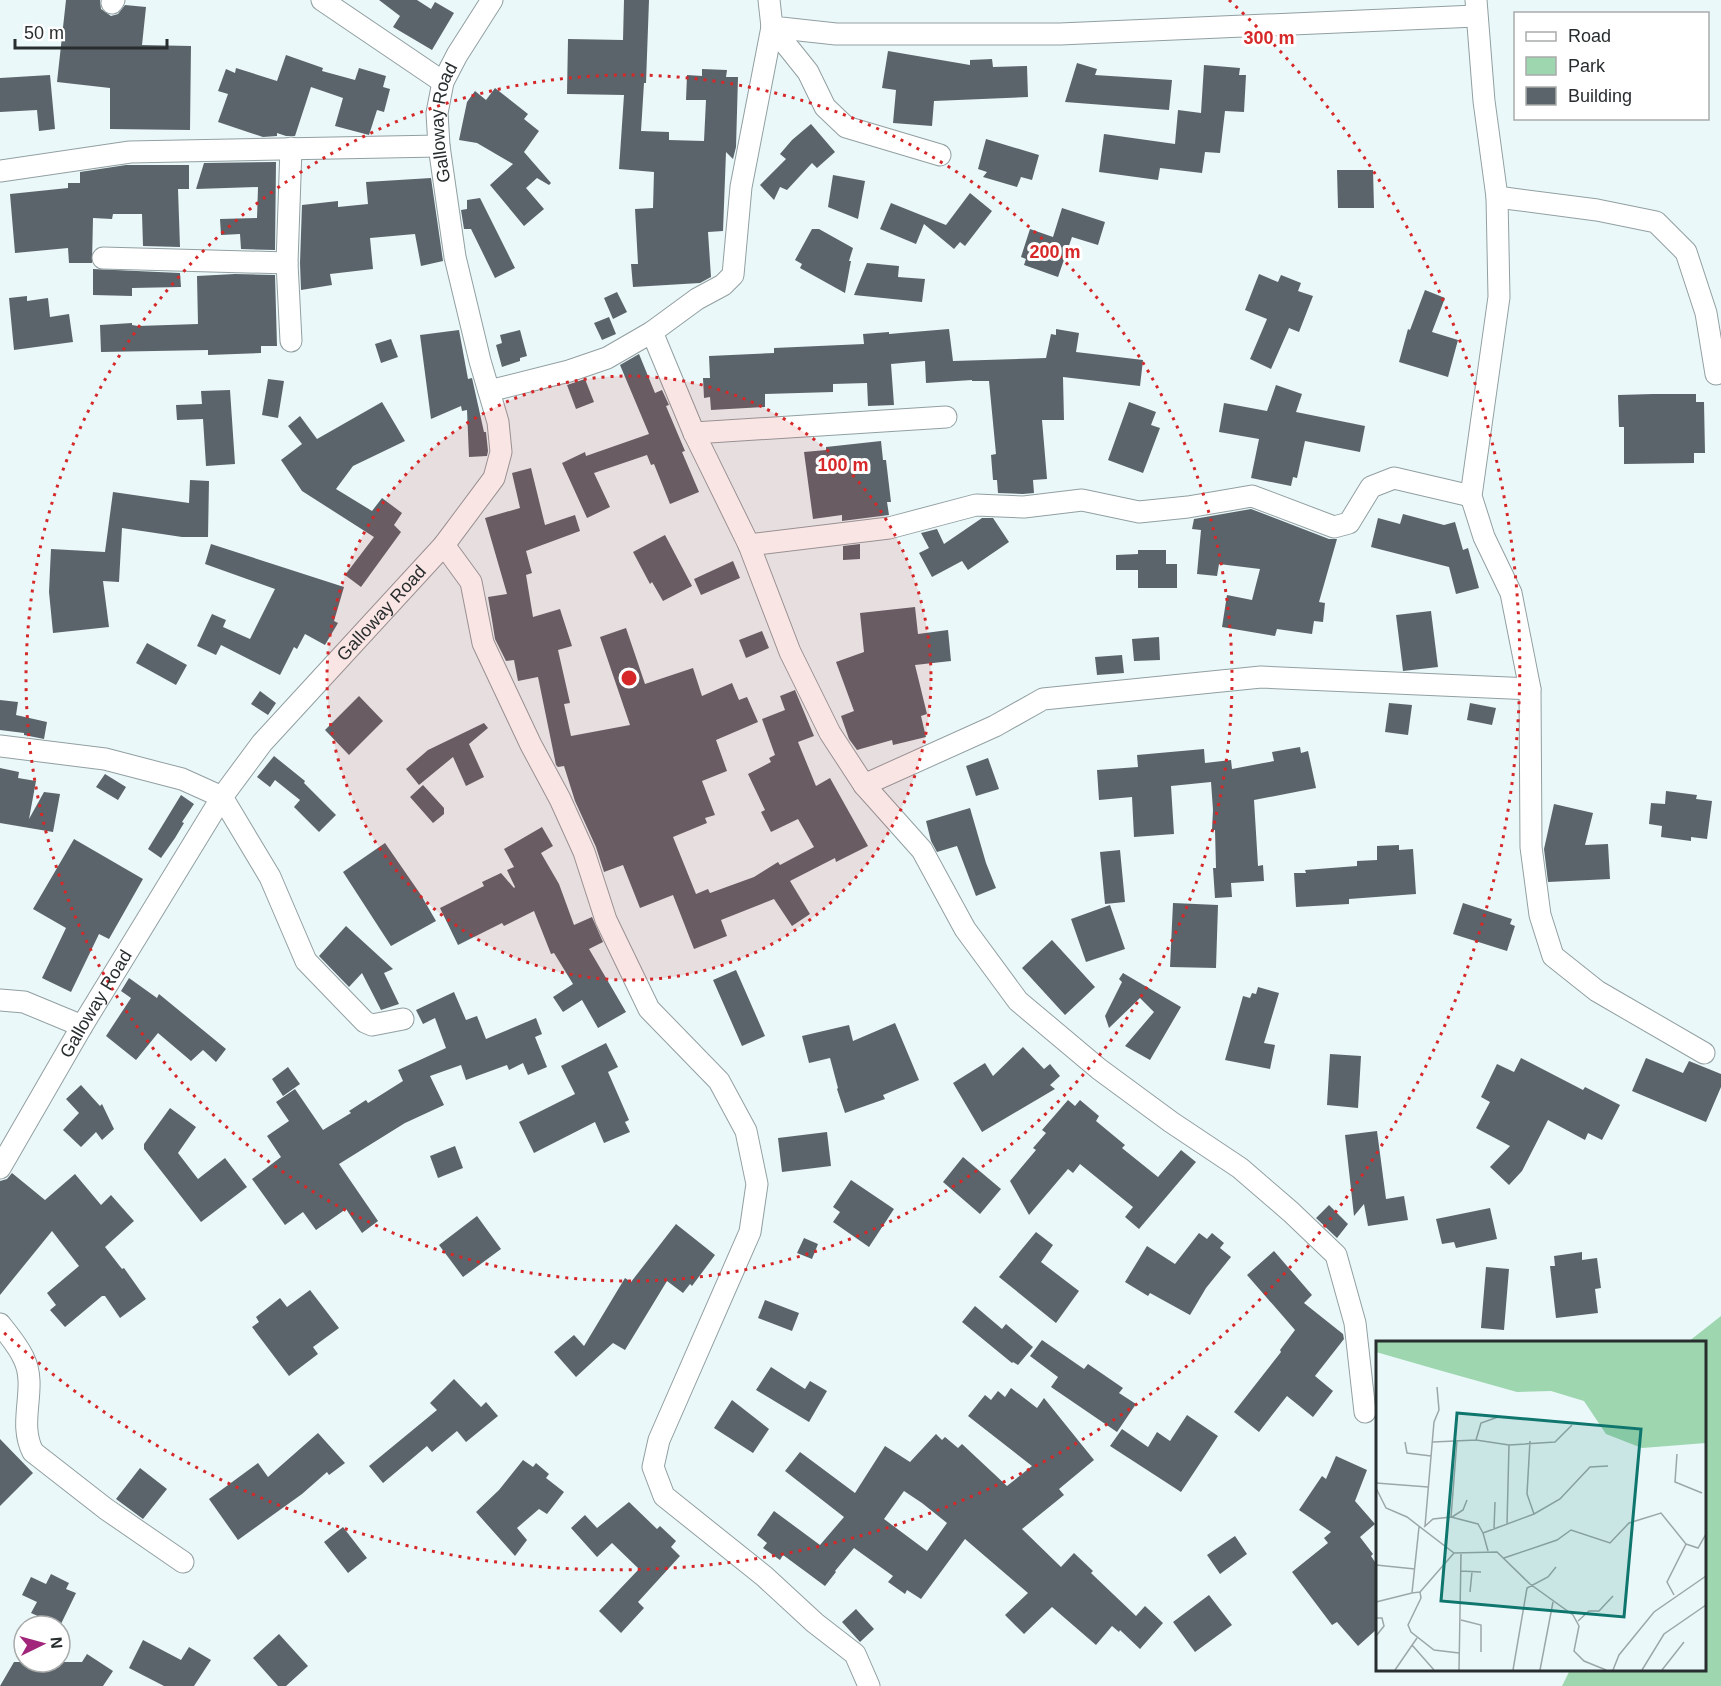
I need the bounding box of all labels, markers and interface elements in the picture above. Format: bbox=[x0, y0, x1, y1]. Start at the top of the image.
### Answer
scale bar bbox=[15, 12, 166, 50]
legend bbox=[1514, 12, 1709, 120]
text: 50 m bbox=[24, 23, 64, 43]
text: Road bbox=[1568, 26, 1611, 46]
text: 300 m bbox=[1243, 28, 1295, 48]
text: Park bbox=[1568, 56, 1606, 76]
street label: Galloway Road bbox=[427, 59, 461, 184]
text: Building bbox=[1568, 86, 1632, 106]
text: 200 m bbox=[1029, 242, 1081, 262]
text: 100 m bbox=[817, 455, 869, 475]
street label: Galloway Road bbox=[333, 561, 430, 665]
centre of rings bbox=[619, 668, 639, 688]
street label: Galloway Road bbox=[56, 946, 136, 1061]
inset map bbox=[1376, 1341, 1706, 1671]
north arrow bbox=[12, 1614, 72, 1674]
text: N bbox=[47, 1636, 65, 1649]

